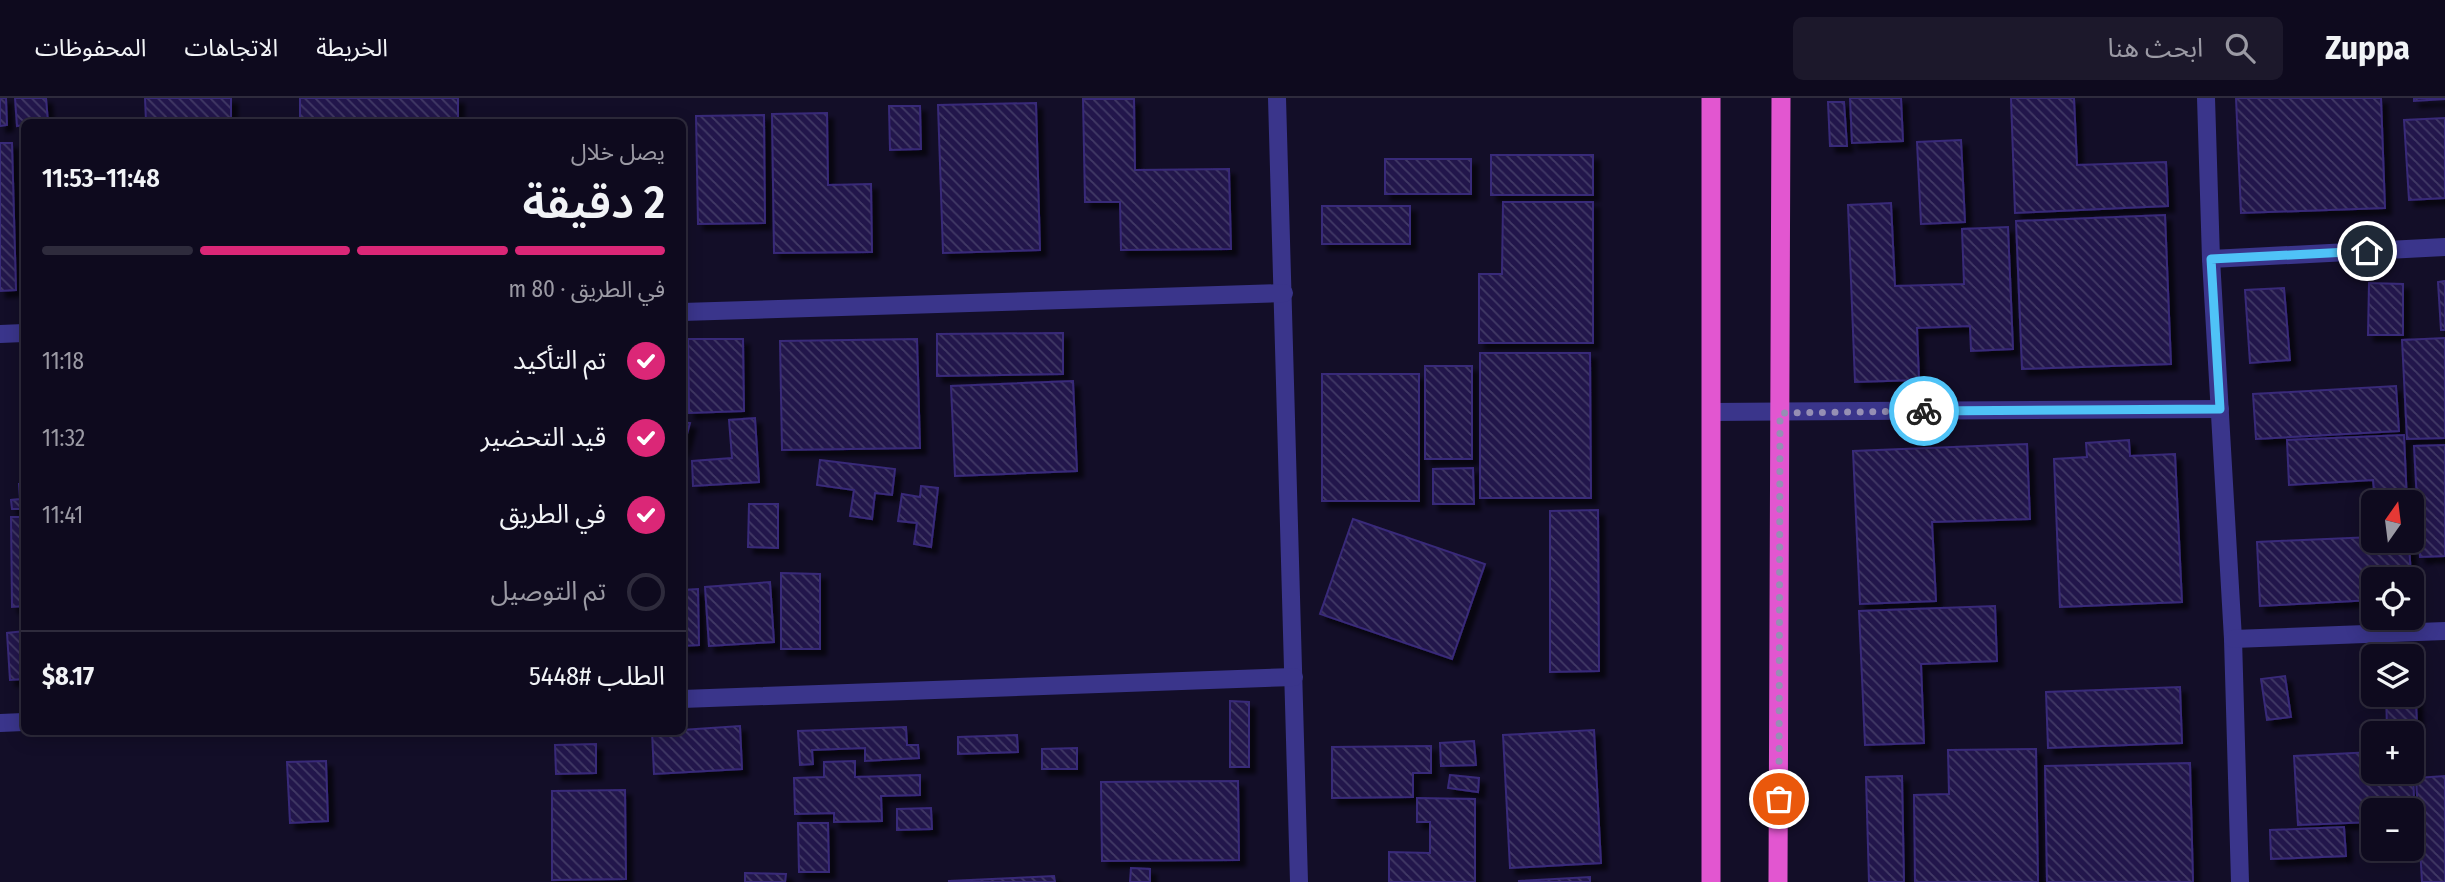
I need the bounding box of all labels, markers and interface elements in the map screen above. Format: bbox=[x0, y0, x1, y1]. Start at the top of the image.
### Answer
search box bbox=[1793, 17, 2283, 80]
text: Zuppa bbox=[2325, 28, 2410, 68]
icon: search bbox=[2221, 29, 2259, 67]
text: ابحث هنا bbox=[2108, 33, 2203, 64]
text: المحفوظات bbox=[35, 34, 146, 62]
text: الاتجاهات bbox=[184, 34, 278, 62]
text: الخريطة bbox=[316, 34, 388, 62]
text: يصل خلال bbox=[571, 138, 665, 166]
text: 11:48–11:53 bbox=[42, 163, 160, 194]
text: 2 دقيقة bbox=[522, 175, 665, 230]
pin bbox=[2337, 221, 2397, 281]
icon: home bbox=[2348, 232, 2386, 270]
text: في الطريق · 80 m bbox=[508, 275, 665, 303]
icon: check bbox=[627, 342, 665, 380]
text: تم التأكيد bbox=[513, 345, 606, 376]
text: 11:18 bbox=[42, 347, 84, 375]
courier bbox=[1889, 376, 1959, 446]
icon: bike bbox=[1905, 392, 1943, 430]
icon: check bbox=[627, 419, 665, 457]
text: قيد التحضير bbox=[481, 422, 606, 453]
text: 11:32 bbox=[42, 424, 85, 452]
north arrow bbox=[2361, 490, 2424, 553]
map controls bbox=[2361, 490, 2424, 861]
icon: check bbox=[627, 496, 665, 534]
text: في الطريق bbox=[499, 499, 606, 530]
text: 11:41 bbox=[42, 501, 83, 529]
button: locate bbox=[2361, 567, 2424, 630]
text: تم التوصيل bbox=[490, 576, 606, 607]
button: layers bbox=[2361, 644, 2424, 707]
text: $8.17 bbox=[42, 661, 94, 692]
text: الطلب #5448 bbox=[529, 661, 665, 692]
button: + bbox=[2361, 721, 2424, 784]
pin bbox=[1749, 769, 1809, 829]
icon: bag bbox=[1760, 780, 1798, 818]
button: − bbox=[2361, 798, 2424, 861]

